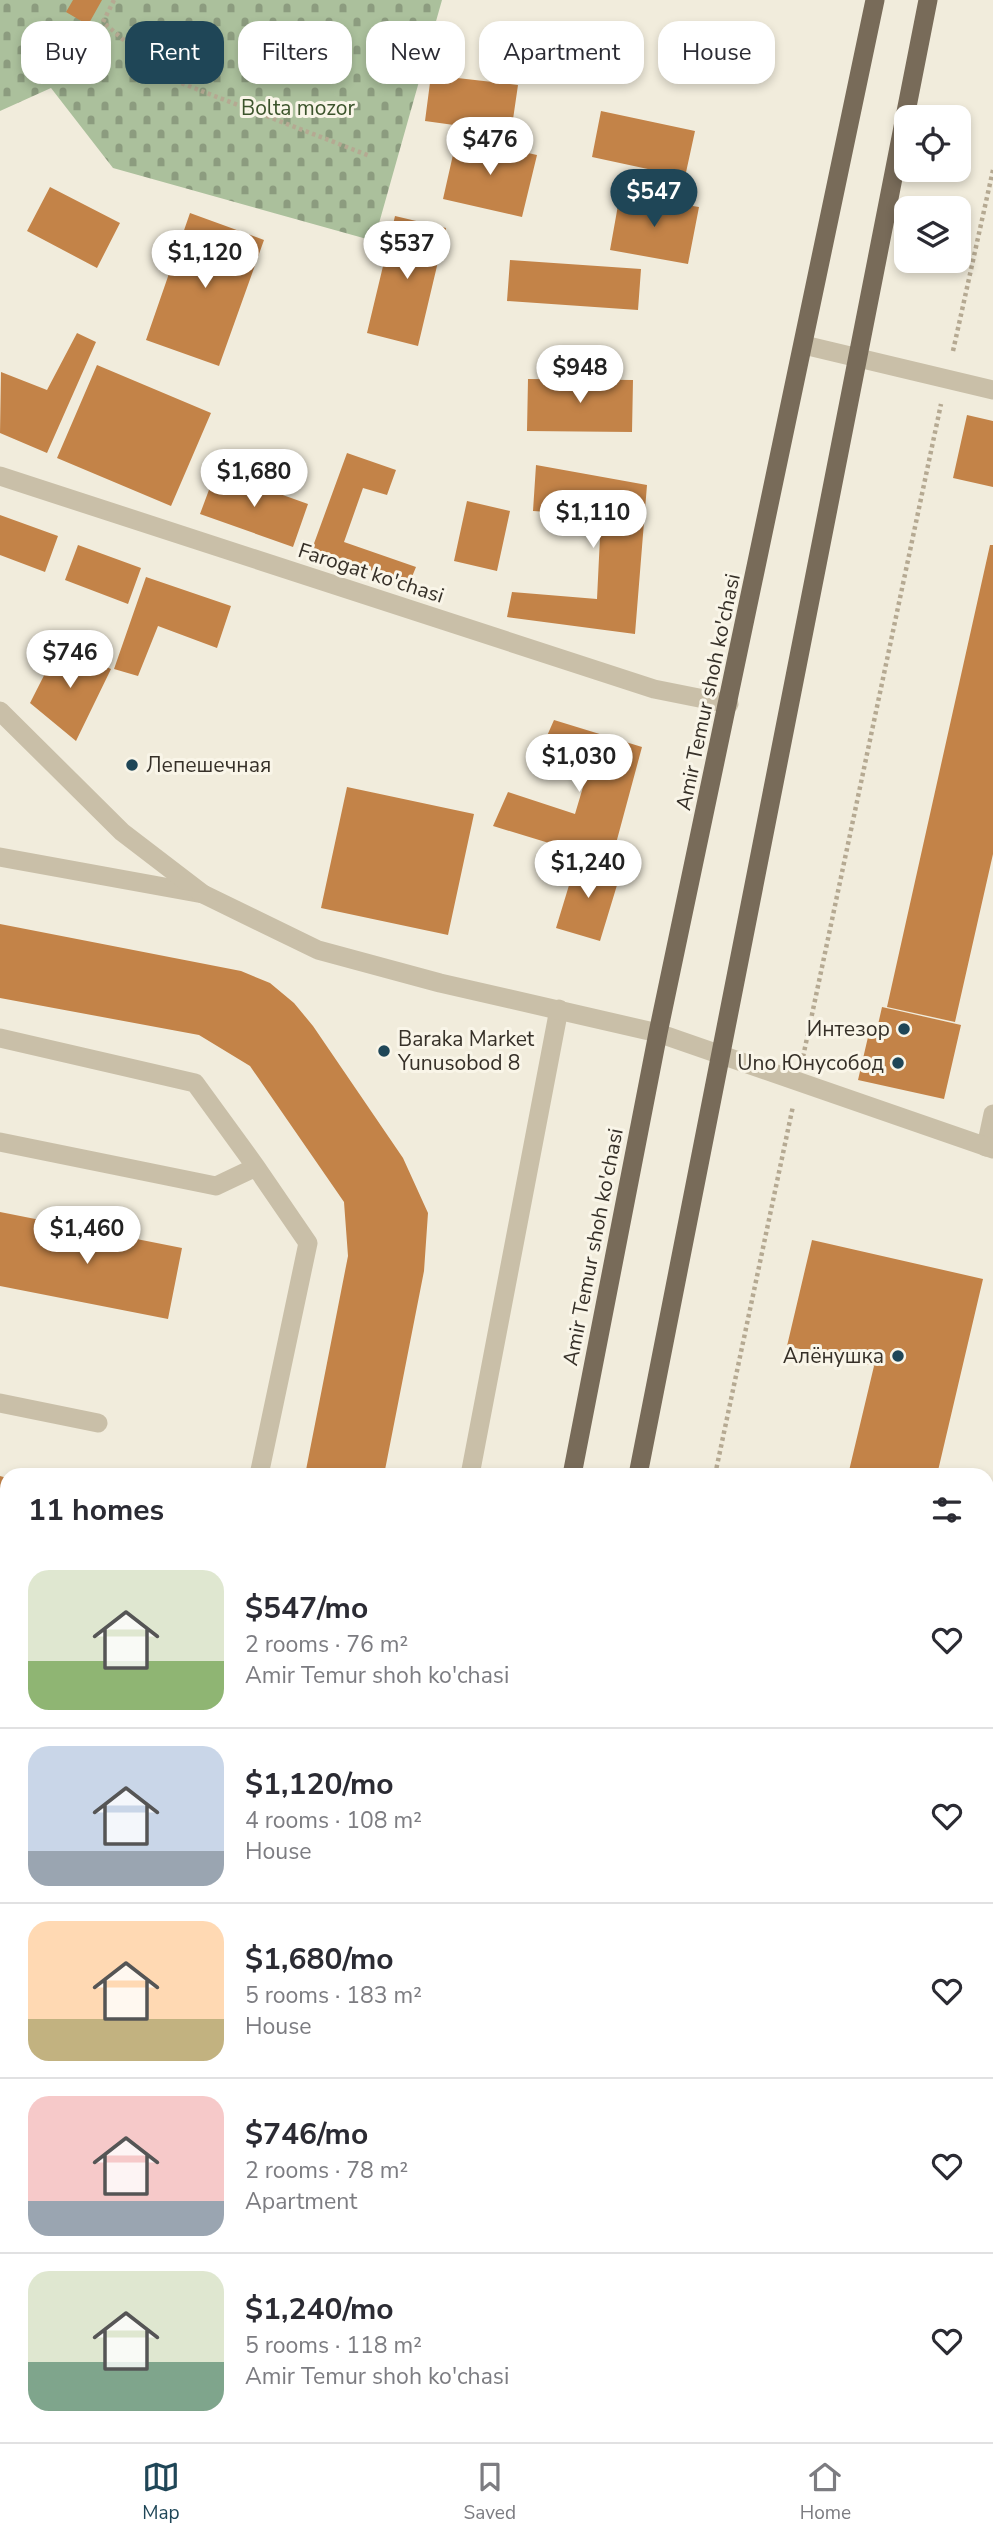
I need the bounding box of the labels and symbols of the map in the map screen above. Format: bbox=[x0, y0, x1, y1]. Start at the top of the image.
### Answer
park label: Bolta mozor bbox=[241, 94, 355, 122]
pin: $476 bbox=[449, 118, 531, 177]
pin: $547 bbox=[613, 170, 695, 229]
pin: $537 bbox=[366, 222, 448, 281]
pin: $1,120 bbox=[148, 230, 262, 290]
pin: $948 bbox=[539, 346, 621, 405]
pin: $1,680 bbox=[197, 449, 311, 509]
pin: $1,110 bbox=[536, 490, 650, 550]
street label: Farogat ko'chasi bbox=[295, 536, 447, 610]
street label: Amir Temur shoh ko'chasi bbox=[669, 571, 747, 813]
pin: $746 bbox=[29, 630, 111, 690]
pin: $1,030 bbox=[522, 734, 636, 794]
place label: Лепешечная bbox=[146, 751, 271, 779]
marker: Лепешечная bbox=[124, 757, 140, 773]
pin: $1,240 bbox=[531, 841, 645, 900]
place label: Интезор bbox=[807, 1015, 890, 1043]
marker: Интезор bbox=[896, 1021, 912, 1037]
place label: Baraka Market Yunusobod 8 bbox=[397, 1025, 535, 1077]
marker: Baraka Market Yunusobod 8 bbox=[376, 1043, 392, 1059]
place label: Uno Юнусобод bbox=[737, 1049, 884, 1077]
marker: Uno Юнусобод bbox=[890, 1055, 906, 1071]
street label: Amir Temur shoh ko'chasi bbox=[556, 1126, 630, 1368]
pin: $1,460 bbox=[30, 1206, 144, 1266]
place label: Алёнушка bbox=[783, 1342, 884, 1370]
marker: Алёнушка bbox=[890, 1348, 906, 1364]

